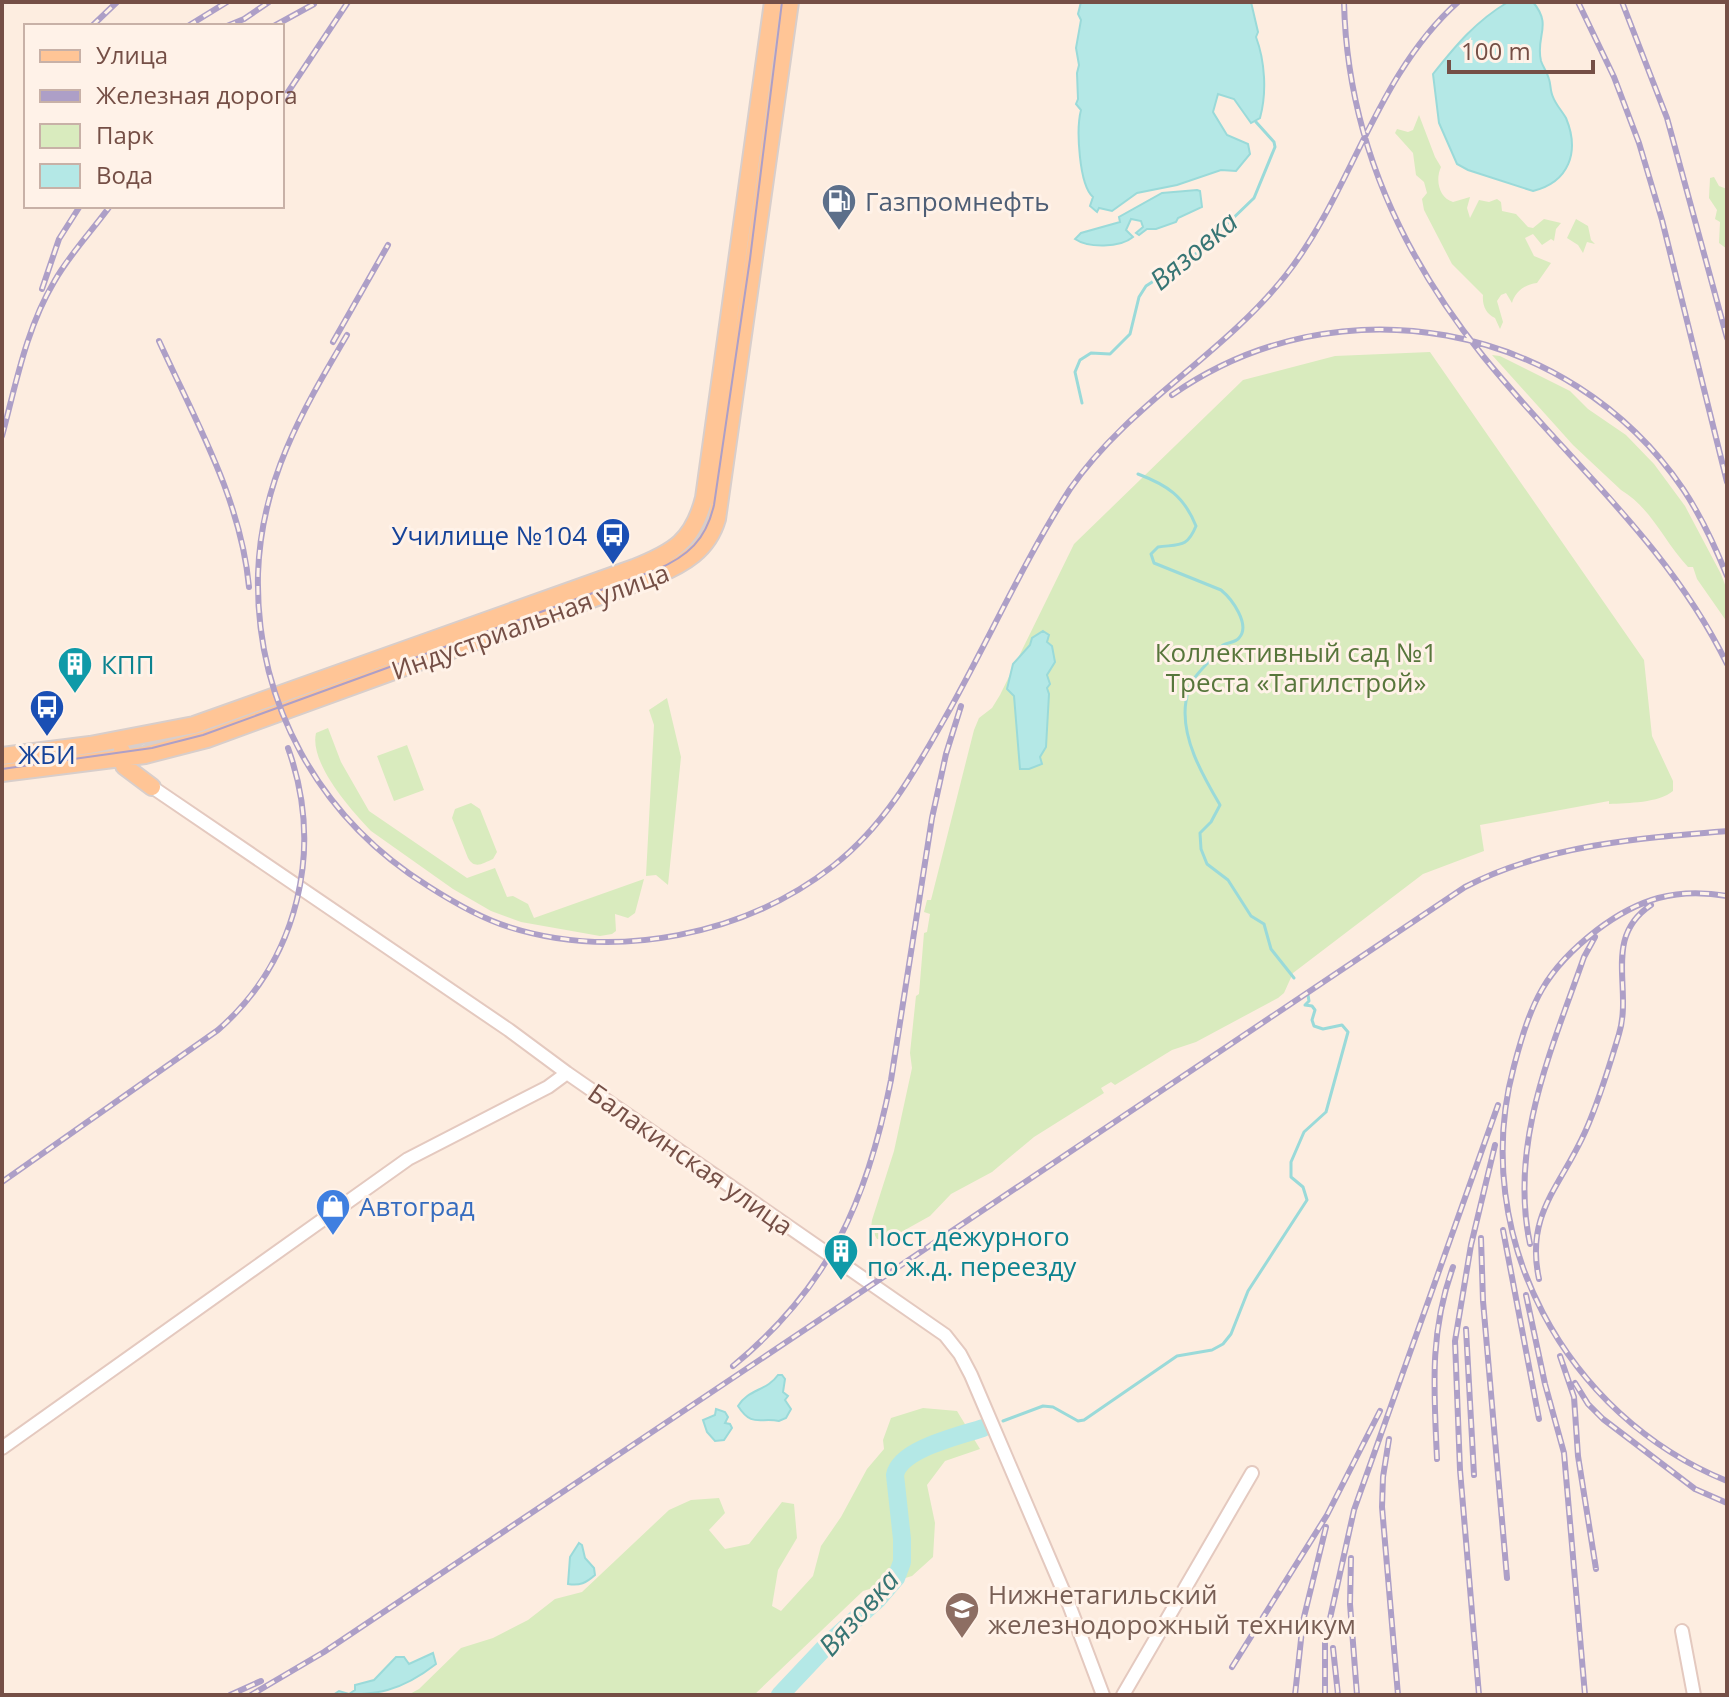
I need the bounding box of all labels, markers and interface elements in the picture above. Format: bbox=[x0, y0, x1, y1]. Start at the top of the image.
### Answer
legend bbox=[24, 24, 284, 208]
scale bar bbox=[1449, 24, 1593, 74]
text: 100 m bbox=[1461, 34, 1531, 67]
text: Улица bbox=[96, 38, 168, 71]
text: Железная дорога bbox=[96, 78, 298, 111]
text: Парк bbox=[96, 118, 154, 151]
text: Вода bbox=[96, 158, 153, 191]
fuel station icon: Газпромнефть bbox=[820, 182, 858, 232]
place label: Газпромнефть bbox=[865, 183, 1050, 219]
water label: Вязовка bbox=[1141, 202, 1245, 298]
bus stop icon: Училище №104 bbox=[594, 516, 632, 566]
place label: Училище №104 bbox=[391, 517, 587, 553]
street label: Индустриальная улица bbox=[386, 554, 674, 688]
park label: Коллективный сад №1 Треста «Тагилстрой» bbox=[1155, 634, 1437, 700]
building icon: КПП bbox=[56, 645, 94, 695]
place label: КПП bbox=[101, 646, 155, 682]
bus stop icon: ЖБИ bbox=[28, 688, 66, 738]
place label: ЖБИ bbox=[18, 736, 76, 772]
street label: Балакинская улица bbox=[581, 1075, 801, 1243]
shop icon: Автоград bbox=[314, 1187, 352, 1237]
place label: Автоград bbox=[359, 1188, 475, 1224]
place label: Пост дежурного по ж.д. переезду bbox=[867, 1218, 1077, 1284]
building icon: Пост дежурного по ж.д. переезду bbox=[822, 1232, 860, 1282]
water label: Вязовка bbox=[809, 1561, 907, 1663]
place label: Нижнетагильский железнодорожный техникум bbox=[988, 1576, 1356, 1642]
school or university icon: Нижнетагильский железнодорожный техникум bbox=[943, 1590, 981, 1640]

